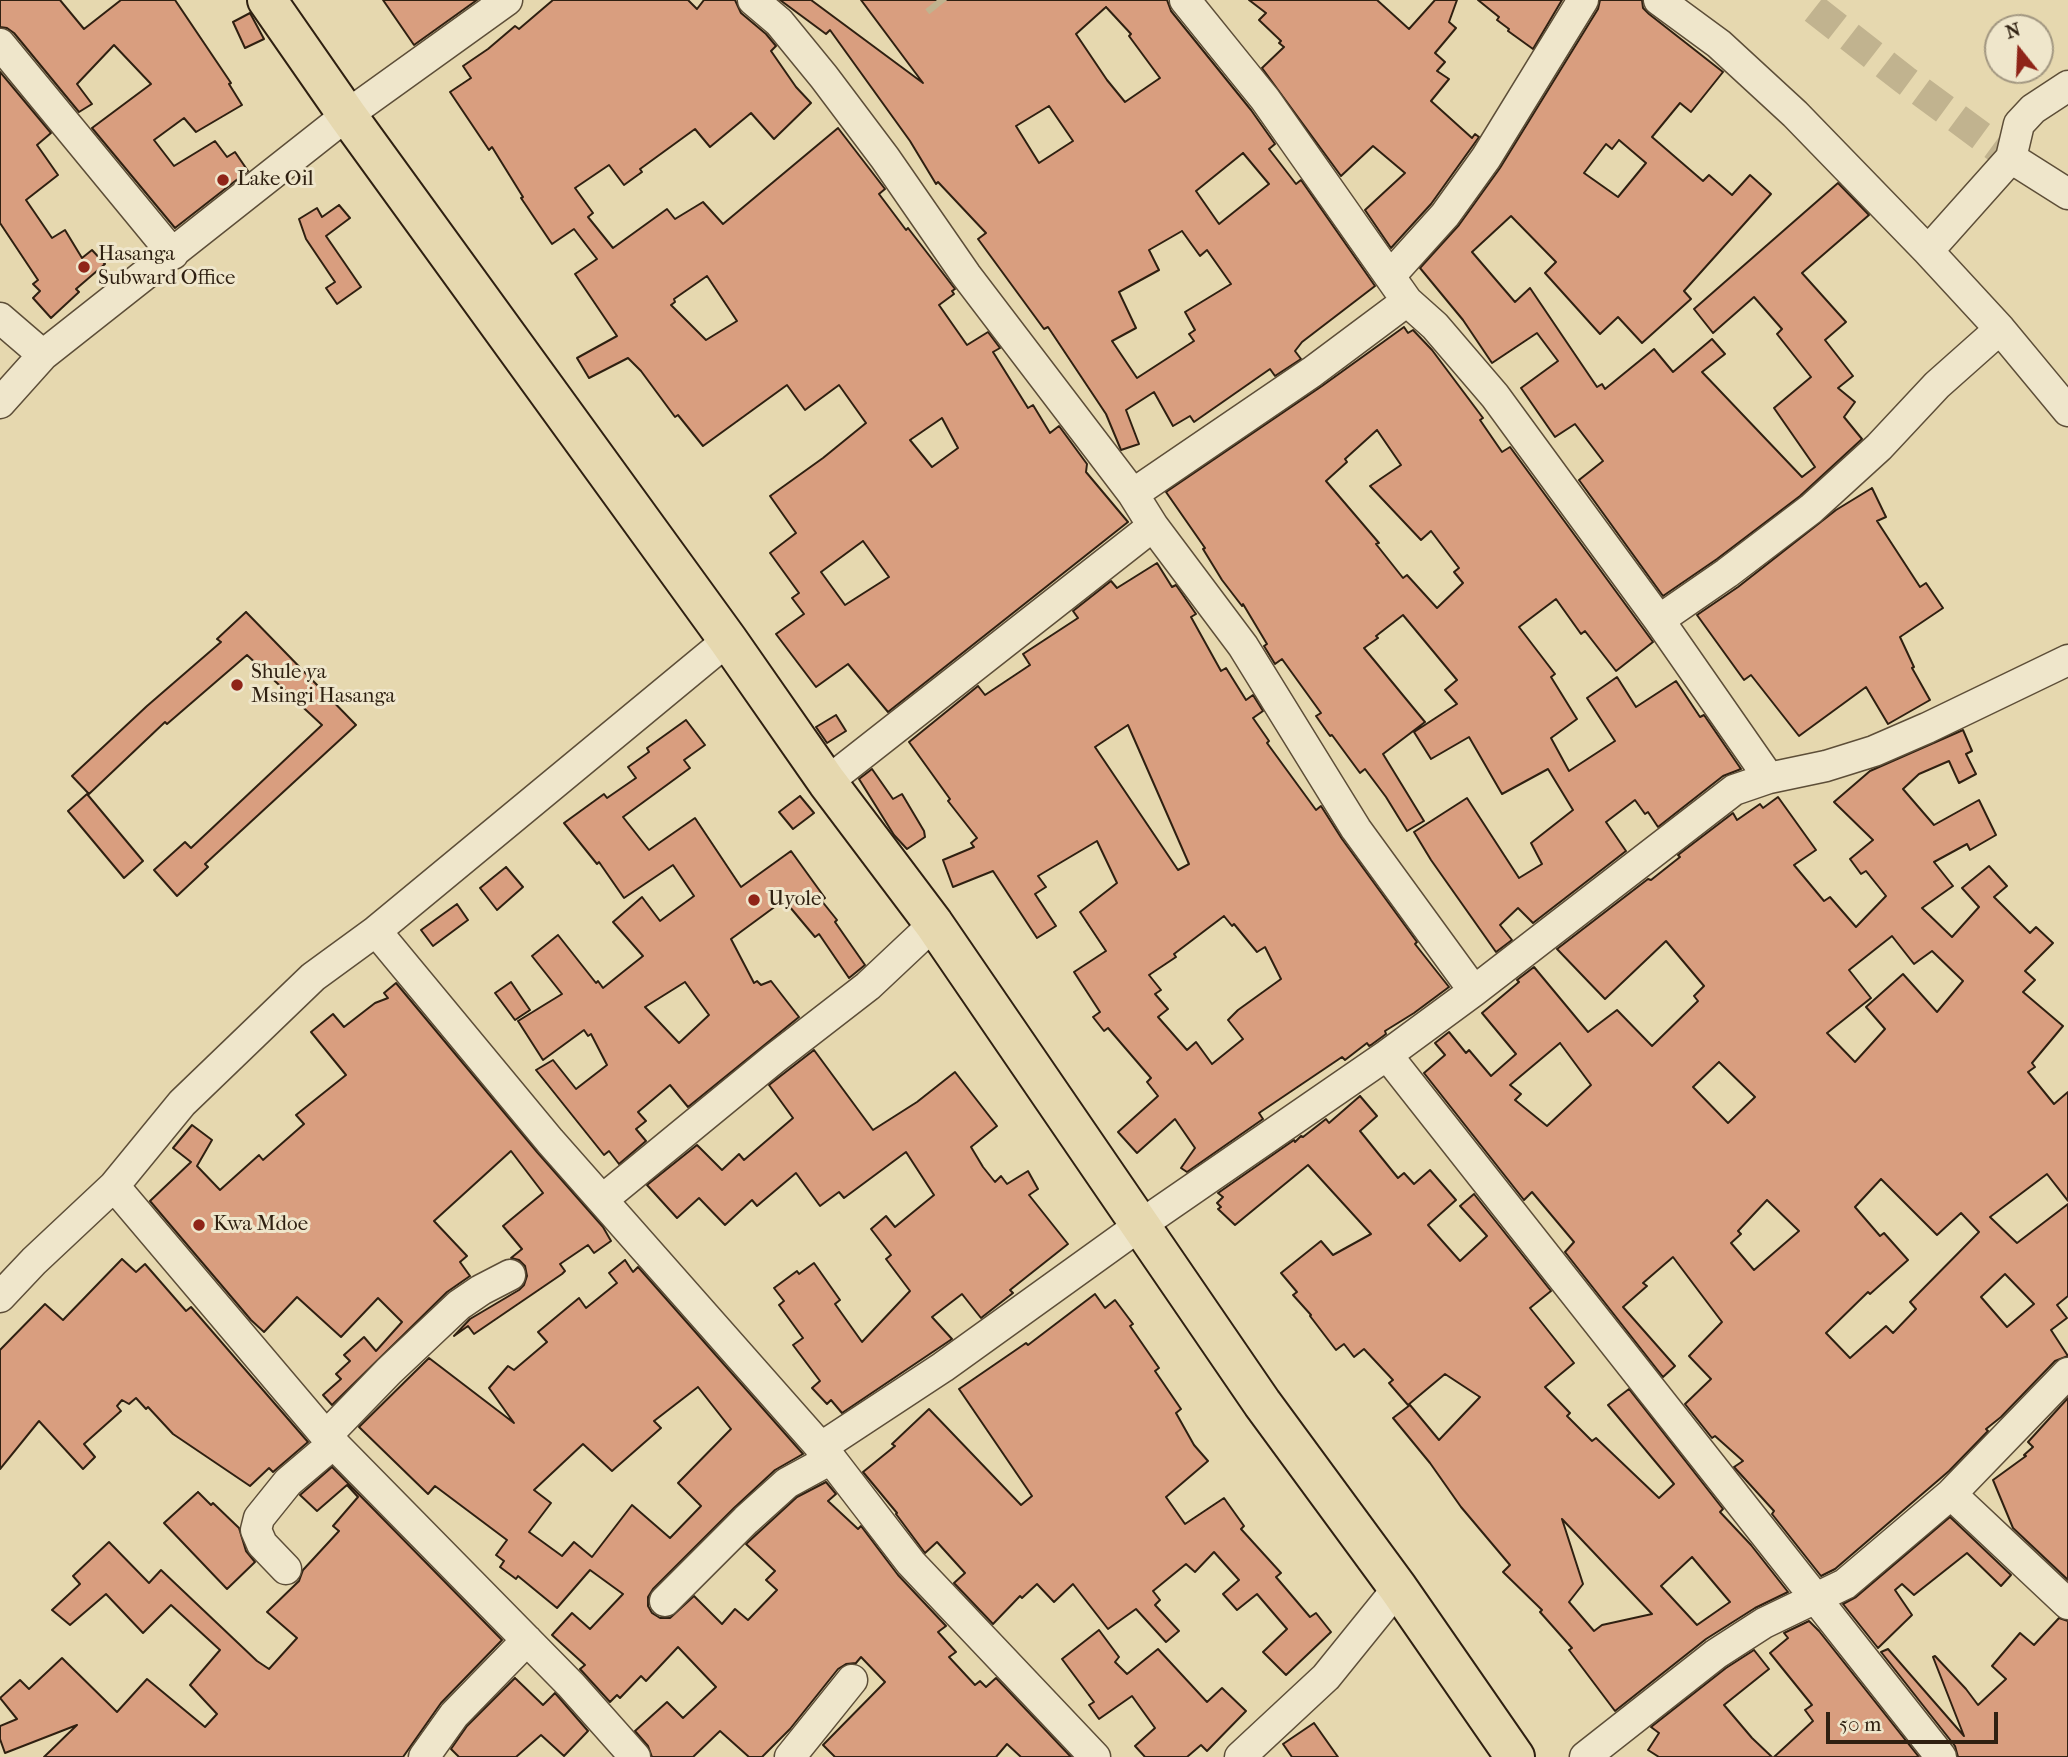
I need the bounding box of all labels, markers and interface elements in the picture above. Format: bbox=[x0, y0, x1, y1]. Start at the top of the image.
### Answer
north arrow bbox=[1984, 14, 2054, 84]
text: N bbox=[2003, 18, 2023, 44]
place label: Lake Oil bbox=[237, 167, 313, 193]
marker: Lake Oil bbox=[215, 172, 231, 188]
place label: Hasanga Subward Office bbox=[98, 242, 235, 292]
marker: Hasanga Subward Office bbox=[76, 259, 92, 275]
place label: Shule ya Msingi Hasanga bbox=[251, 660, 395, 710]
marker: Shule ya Msingi Hasanga bbox=[229, 677, 245, 693]
place label: Uyole bbox=[768, 887, 821, 913]
marker: Uyole bbox=[746, 892, 762, 908]
place label: Kwa Mdoe bbox=[213, 1212, 308, 1238]
marker: Kwa Mdoe bbox=[191, 1217, 207, 1233]
scale bar bbox=[1830, 1698, 2002, 1742]
text: 50 m bbox=[1839, 1712, 1882, 1736]

